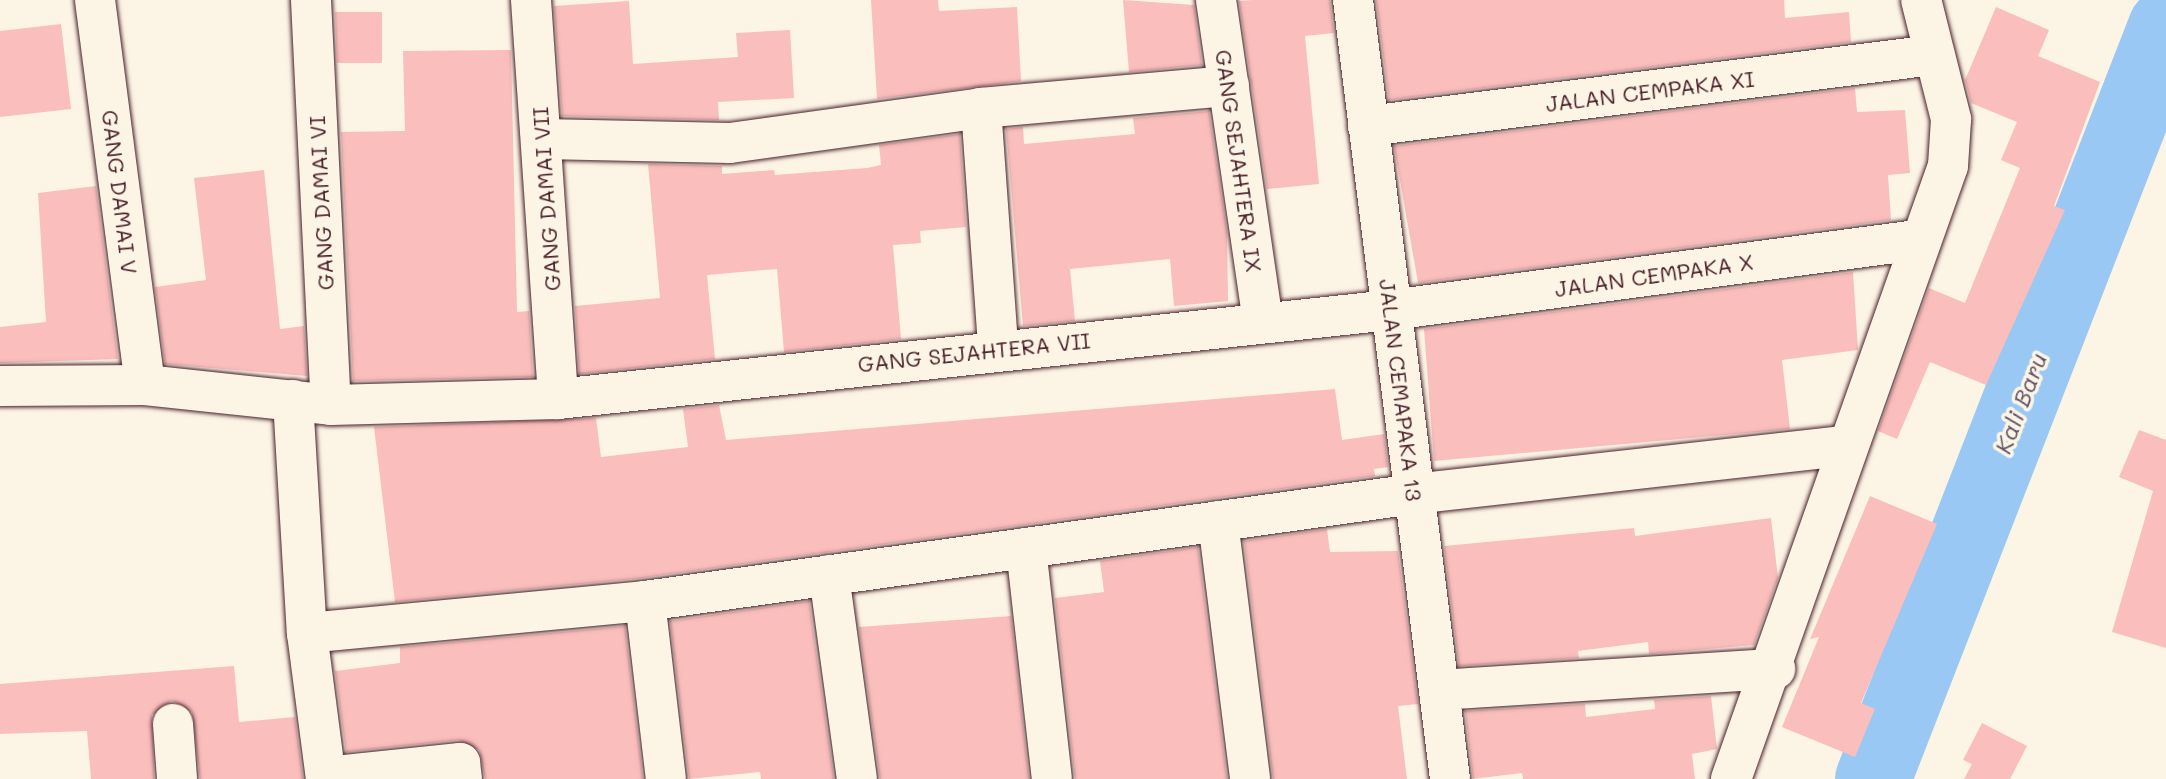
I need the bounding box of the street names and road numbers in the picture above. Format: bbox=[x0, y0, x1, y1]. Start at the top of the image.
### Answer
street label: GANG SEJAHTERA IX bbox=[1210, 48, 1268, 274]
street label: JALAN CEMPAKA XI bbox=[1544, 65, 1756, 117]
street label: GANG DAMAI VII bbox=[526, 106, 566, 292]
street label: GANG DAMAI V bbox=[97, 108, 143, 276]
street label: GANG DAMAI VI bbox=[303, 115, 339, 291]
street label: JALAN CEMPAKA X bbox=[1553, 248, 1755, 302]
street label: JALAN CEMAPAKA 13 bbox=[1374, 277, 1428, 503]
street label: GANG SEJAHTERA VII bbox=[856, 327, 1092, 377]

